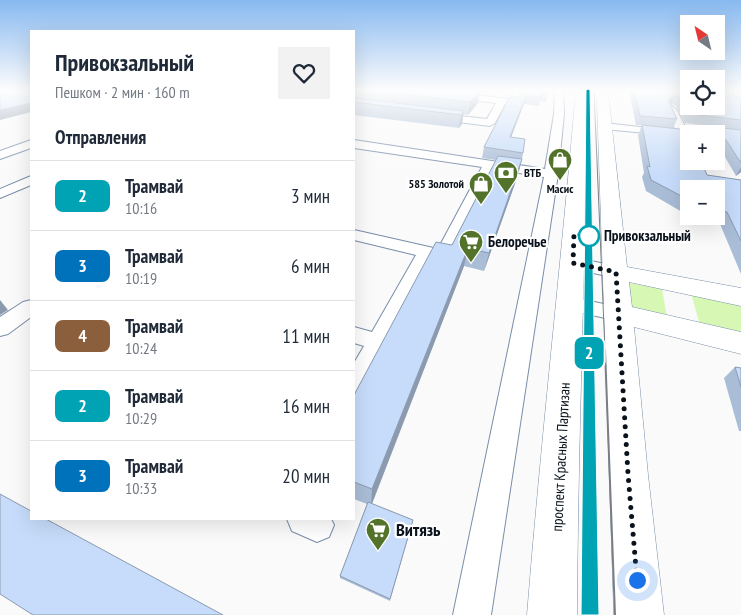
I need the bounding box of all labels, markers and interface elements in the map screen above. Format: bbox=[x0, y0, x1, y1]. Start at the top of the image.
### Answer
north arrow bbox=[680, 15, 725, 60]
map controls bbox=[680, 15, 725, 225]
text: Привокзальный bbox=[55, 47, 194, 78]
button: heart bbox=[278, 47, 330, 99]
button: locate bbox=[680, 70, 725, 115]
text: Пешком · 2 мин · 160 m bbox=[55, 82, 190, 102]
text: Отправления bbox=[55, 125, 146, 149]
button: + bbox=[680, 125, 725, 170]
shop icon: Масис bbox=[547, 147, 573, 181]
bank icon: ВТБ bbox=[493, 160, 519, 194]
place label: ВТБ bbox=[524, 165, 541, 180]
shop icon: 585 Золотой bbox=[468, 171, 494, 205]
text: Трамвай bbox=[125, 174, 183, 198]
place label: 585 Золотой bbox=[408, 176, 464, 191]
button: − bbox=[680, 180, 725, 225]
place label: Масис bbox=[547, 181, 574, 196]
text: 2 bbox=[78, 184, 87, 207]
text: 3 мин bbox=[291, 184, 330, 208]
text: 10:16 bbox=[125, 198, 157, 218]
marker: Привокзальный bbox=[578, 225, 600, 247]
place label: Привокзальный bbox=[604, 226, 691, 245]
supermarket icon: Белоречье bbox=[458, 229, 484, 263]
place label: Белоречье bbox=[488, 232, 547, 251]
text: Трамвай bbox=[125, 244, 183, 268]
text: 3 bbox=[78, 254, 87, 277]
text: 6 мин bbox=[291, 254, 330, 278]
text: 10:19 bbox=[125, 268, 157, 288]
text: Трамвай bbox=[125, 314, 183, 338]
text: 4 bbox=[78, 324, 87, 347]
text: 11 мин bbox=[282, 324, 330, 348]
line badge: 2 bbox=[573, 337, 605, 369]
text: 10:24 bbox=[125, 338, 157, 358]
text: 2 bbox=[585, 341, 593, 364]
street label: проспект Красных Партизан bbox=[547, 382, 574, 532]
text: Трамвай bbox=[125, 384, 183, 408]
text: 2 bbox=[78, 394, 87, 417]
text: 16 мин bbox=[282, 394, 330, 418]
text: 10:29 bbox=[125, 408, 157, 428]
text: Трамвай bbox=[125, 454, 183, 478]
text: 3 bbox=[78, 464, 87, 487]
text: 20 мин bbox=[282, 464, 330, 488]
text: 10:33 bbox=[125, 478, 157, 498]
supermarket icon: Витязь bbox=[365, 517, 391, 551]
place label: Витязь bbox=[396, 518, 441, 541]
your location bbox=[625, 568, 650, 593]

